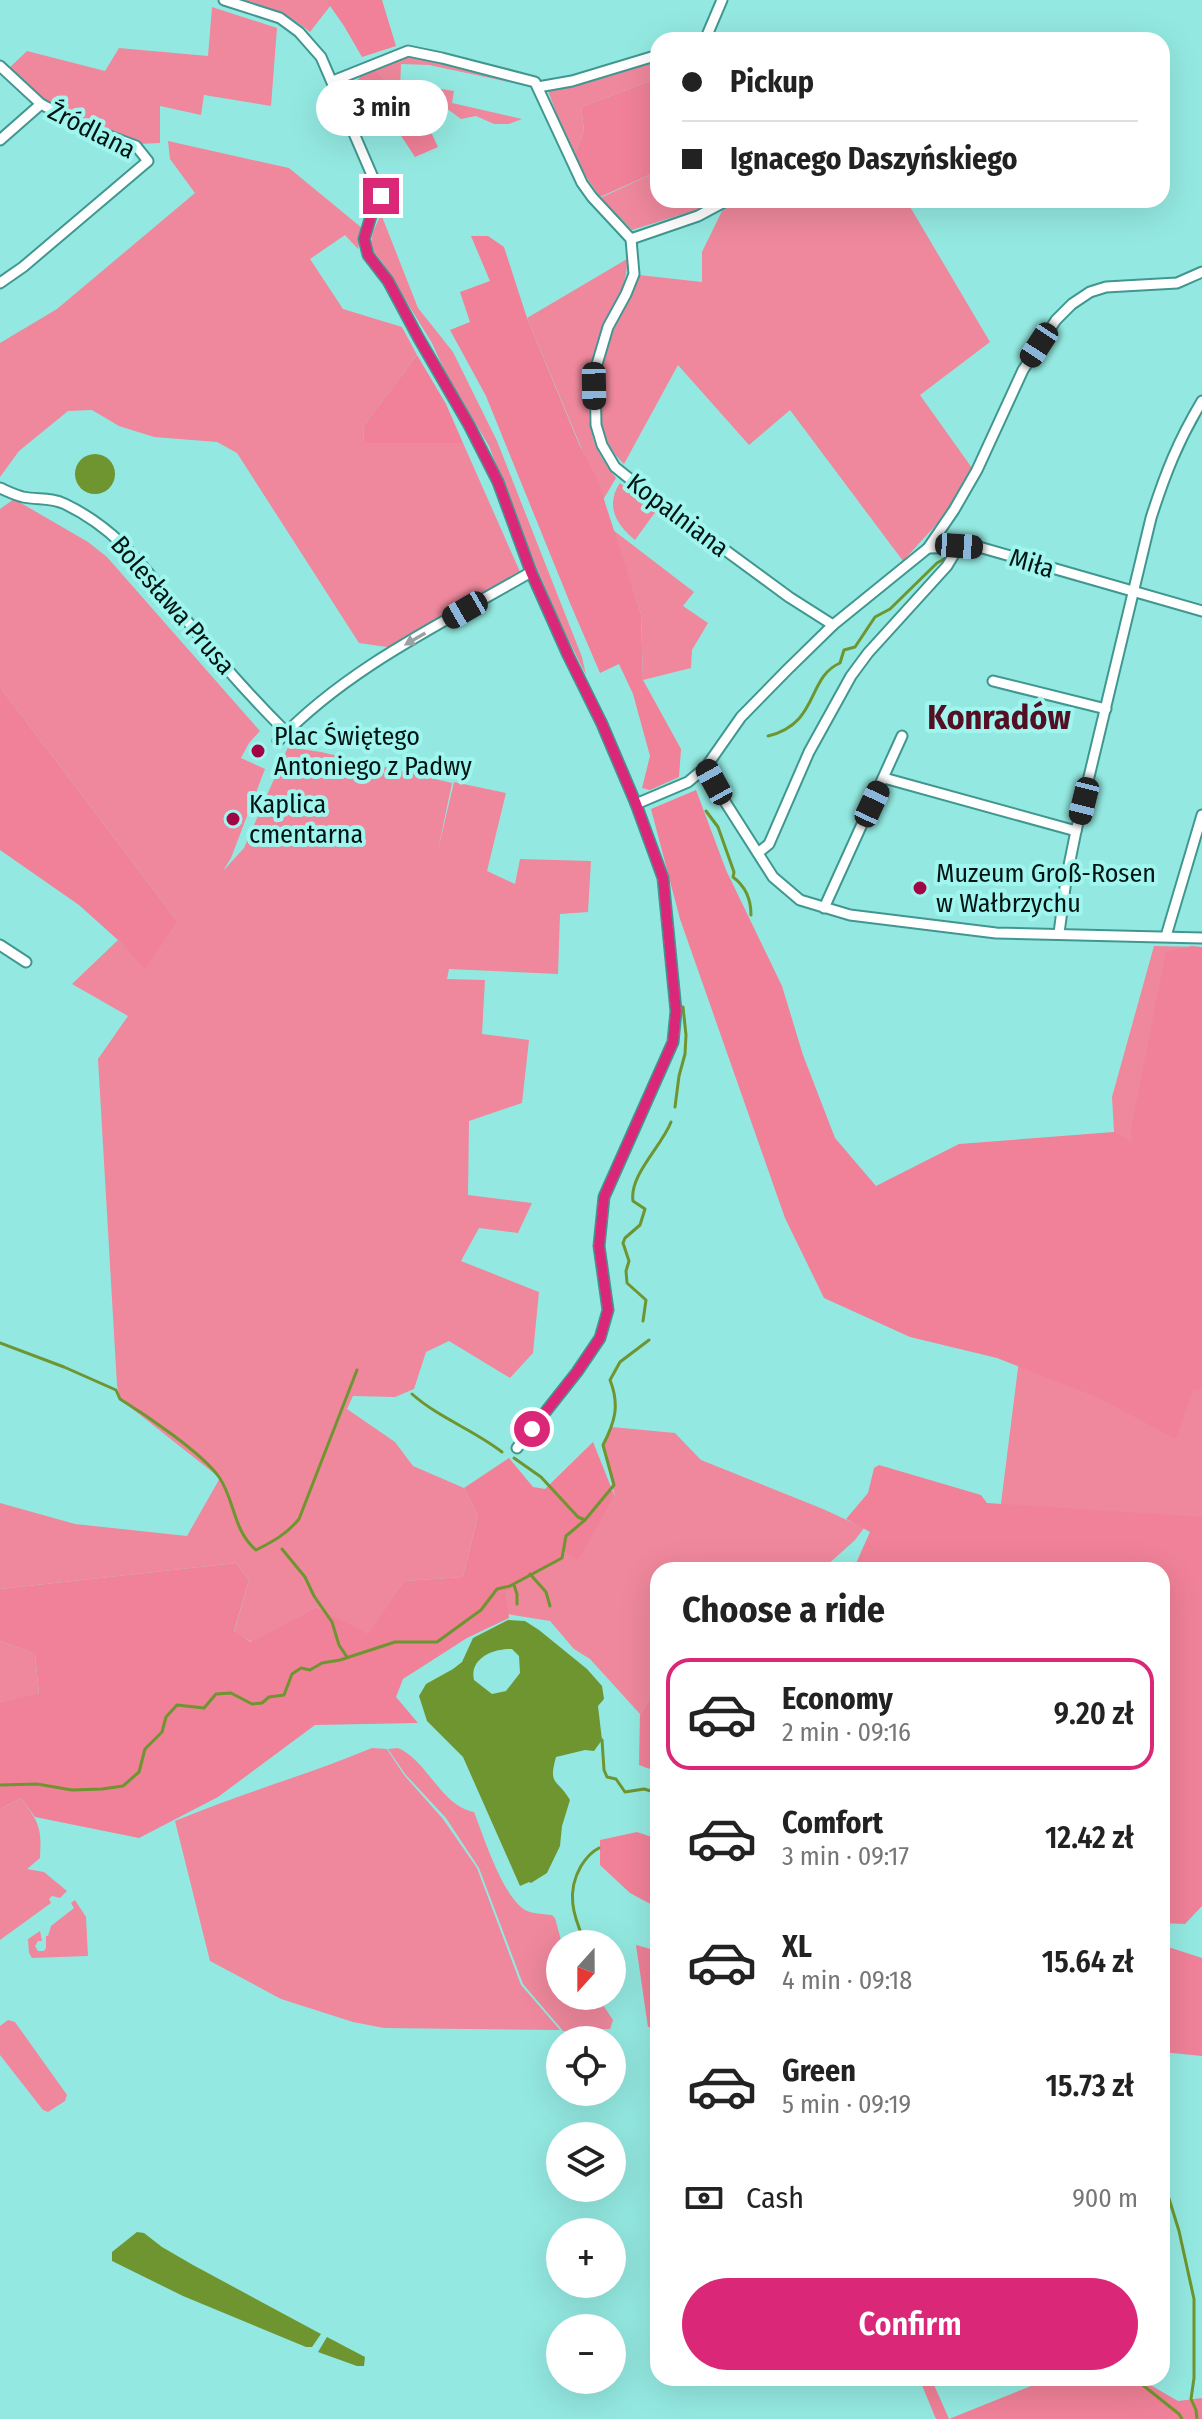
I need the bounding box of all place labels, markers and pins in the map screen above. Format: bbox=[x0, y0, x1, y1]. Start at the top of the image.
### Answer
place label: Plac Świętego Antoniego z Padwy bbox=[274, 721, 472, 782]
marker: Plac Świętego Antoniego z Padwy bbox=[249, 742, 267, 760]
place label: Kaplica cmentarna bbox=[249, 789, 363, 850]
marker: Kaplica cmentarna bbox=[224, 810, 242, 828]
place label: Muzeum Groß-Rosen w Wałbrzychu bbox=[936, 858, 1156, 919]
marker: Muzeum Groß-Rosen w Wałbrzychu bbox=[911, 879, 929, 897]

